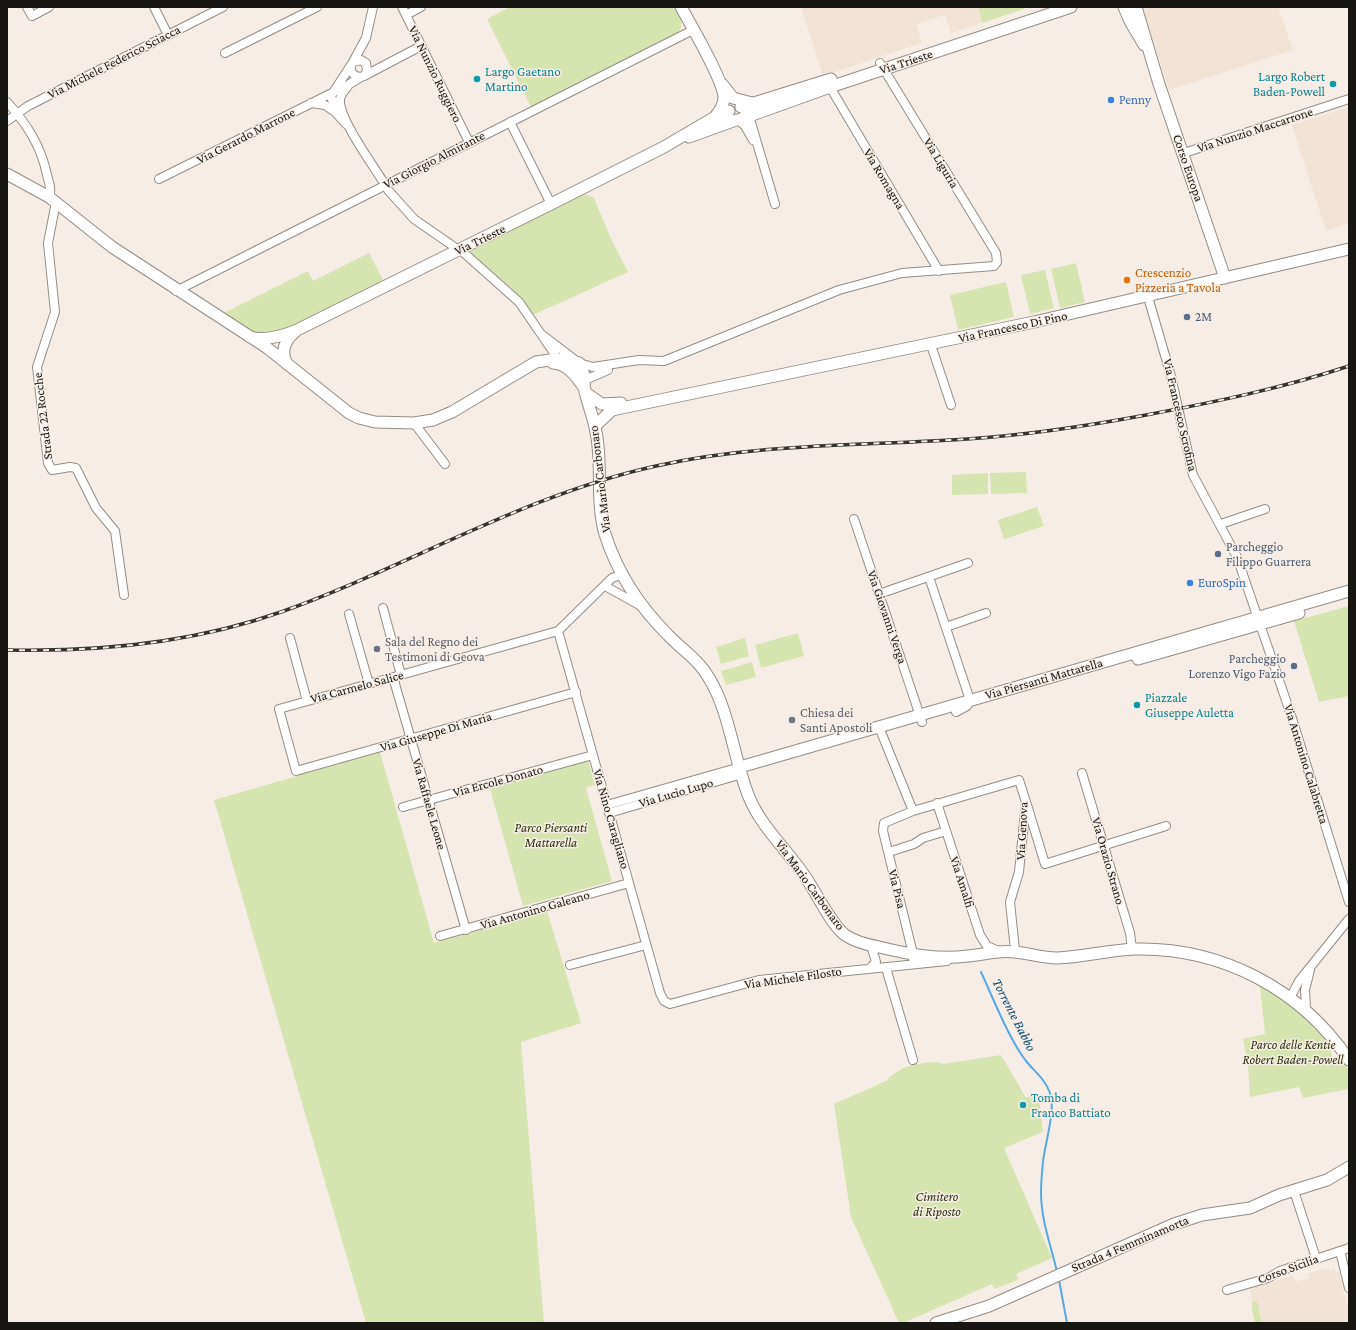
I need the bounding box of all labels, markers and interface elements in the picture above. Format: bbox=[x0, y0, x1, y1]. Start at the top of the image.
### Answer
street label: Via Michele Federico Sciacca bbox=[45, 22, 183, 102]
street label: Via Nunzio Ruggiero bbox=[405, 23, 465, 125]
street label: Via Trieste bbox=[877, 46, 935, 78]
place label: Largo Gaetano Martino bbox=[485, 64, 561, 95]
place label: Largo Robert Baden-Powell bbox=[1253, 69, 1325, 100]
marker: Largo Gaetano Martino bbox=[472, 74, 482, 84]
marker: Largo Robert Baden-Powell bbox=[1328, 79, 1338, 89]
place label: Penny bbox=[1119, 92, 1151, 108]
marker: Penny bbox=[1106, 95, 1116, 105]
street label: Via Gerardo Marrone bbox=[194, 104, 298, 168]
street label: Via Nunzio Maccarrone bbox=[1195, 104, 1315, 156]
street label: Via Giorgio Almirante bbox=[381, 128, 487, 192]
street label: Corso Europa bbox=[1169, 132, 1207, 204]
street label: Via Liguria bbox=[920, 135, 962, 191]
street label: Via Romagna bbox=[860, 146, 908, 212]
street label: Via Trieste bbox=[452, 221, 508, 259]
place label: Crescenzio Pizzeria a Tavola bbox=[1135, 265, 1221, 296]
marker: Crescenzio Pizzeria a Tavola bbox=[1122, 275, 1132, 285]
street label: Via Francesco Di Pino bbox=[957, 308, 1069, 346]
place label: 2M bbox=[1195, 309, 1212, 325]
marker: 2M bbox=[1182, 312, 1192, 322]
street label: Via Francesco Scrofina bbox=[1159, 357, 1201, 473]
street label: Strada 22 Rocche bbox=[30, 372, 56, 460]
street label: Via Mario Carbonaro bbox=[586, 425, 614, 533]
place label: Parcheggio Filippo Guarrera bbox=[1226, 539, 1311, 570]
marker: Parcheggio Filippo Guarrera bbox=[1213, 549, 1223, 559]
street label: Via Giovanni Verga bbox=[864, 568, 910, 666]
place label: EuroSpin bbox=[1198, 575, 1246, 591]
marker: EuroSpin bbox=[1185, 578, 1195, 588]
place label: Sala del Regno dei Testimoni di Geova bbox=[385, 634, 485, 665]
marker: Sala del Regno dei Testimoni di Geova bbox=[372, 644, 382, 654]
place label: Parcheggio Lorenzo Vigo Fazio bbox=[1188, 651, 1286, 682]
street label: Via Piersanti Mattarella bbox=[983, 655, 1105, 703]
marker: Parcheggio Lorenzo Vigo Fazio bbox=[1289, 661, 1299, 671]
street label: Via Carmelo Salice bbox=[309, 667, 405, 707]
place label: Piazzale Giuseppe Auletta bbox=[1145, 690, 1234, 721]
marker: Piazzale Giuseppe Auletta bbox=[1132, 700, 1142, 710]
street label: Via Antonino Calabretta bbox=[1280, 702, 1332, 826]
place label: Chiesa dei Santi Apostoli bbox=[800, 705, 872, 736]
street label: Via Giuseppe Di Maria bbox=[378, 709, 494, 755]
marker: Chiesa dei Santi Apostoli bbox=[787, 715, 797, 725]
street label: Via Raffaele Leone bbox=[408, 756, 450, 852]
street label: Via Ercole Donato bbox=[451, 761, 545, 801]
street label: Via Nino Caragliano bbox=[589, 767, 633, 871]
street label: Via Lucio Lupo bbox=[637, 775, 715, 811]
street label: Via Genova bbox=[1013, 801, 1031, 861]
street label: Via Orazio Strano bbox=[1088, 816, 1128, 906]
park label: Parco Piersanti Mattarella bbox=[515, 820, 587, 851]
street label: Via Mario Carbonaro bbox=[772, 837, 848, 933]
street label: Via Amalfi bbox=[946, 854, 978, 910]
street label: Via Pisa bbox=[885, 868, 909, 910]
street label: Via Antonino Galeano bbox=[478, 887, 592, 933]
street label: Via Michele Filosto bbox=[743, 963, 843, 993]
water label: Torrente Babbo bbox=[988, 976, 1040, 1054]
park label: Parco delle Kentie Robert Baden-Powell bbox=[1242, 1037, 1344, 1068]
place label: Tomba di Franco Battiato bbox=[1031, 1090, 1111, 1121]
marker: Tomba di Franco Battiato bbox=[1018, 1100, 1028, 1110]
park label: Cimitero di Riposto bbox=[913, 1189, 961, 1220]
street label: Strada 4 Femminamorta bbox=[1069, 1212, 1191, 1276]
street label: Corso Sicilia bbox=[1255, 1251, 1321, 1287]

